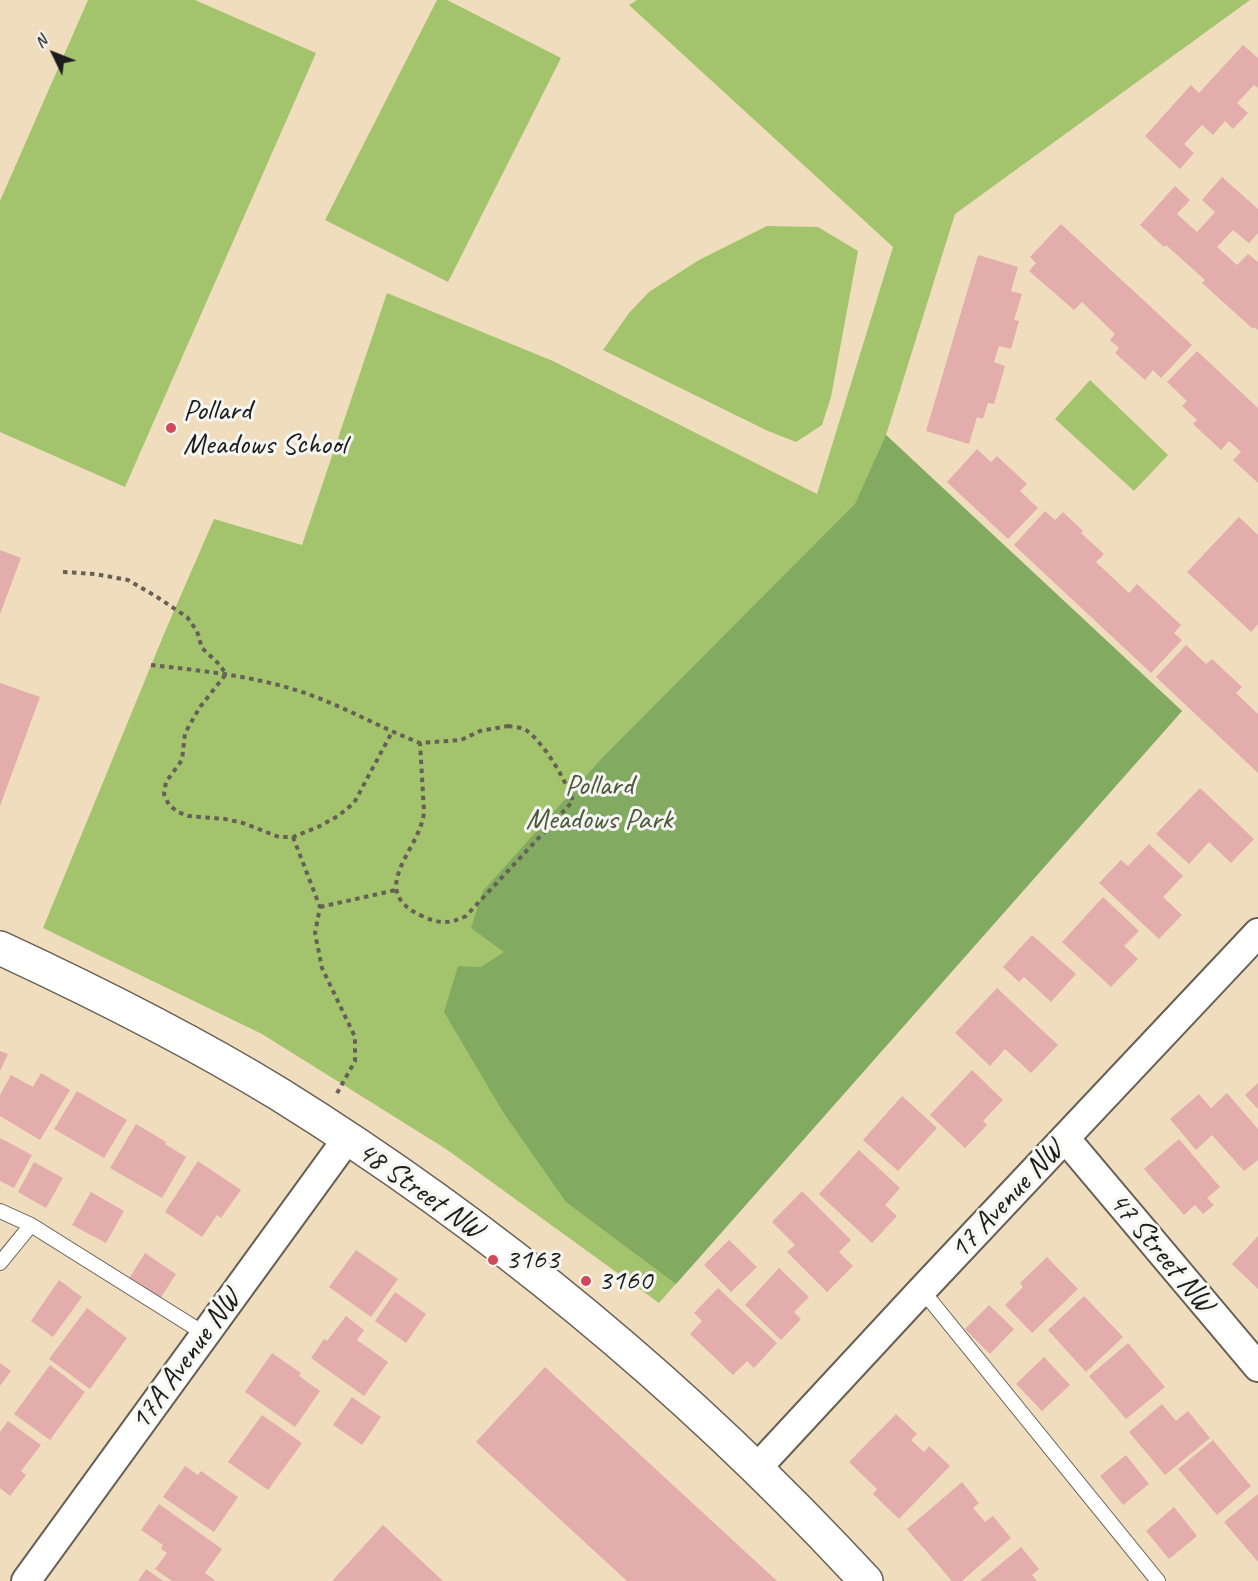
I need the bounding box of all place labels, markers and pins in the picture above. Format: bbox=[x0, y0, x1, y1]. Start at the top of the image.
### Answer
place label: Pollard Meadows School bbox=[183, 393, 346, 464]
marker: Pollard Meadows School bbox=[164, 421, 178, 435]
place label: 3163 bbox=[505, 1242, 559, 1278]
marker: 3163 bbox=[486, 1253, 500, 1267]
place label: 3160 bbox=[598, 1263, 652, 1299]
marker: 3160 bbox=[579, 1274, 593, 1288]

